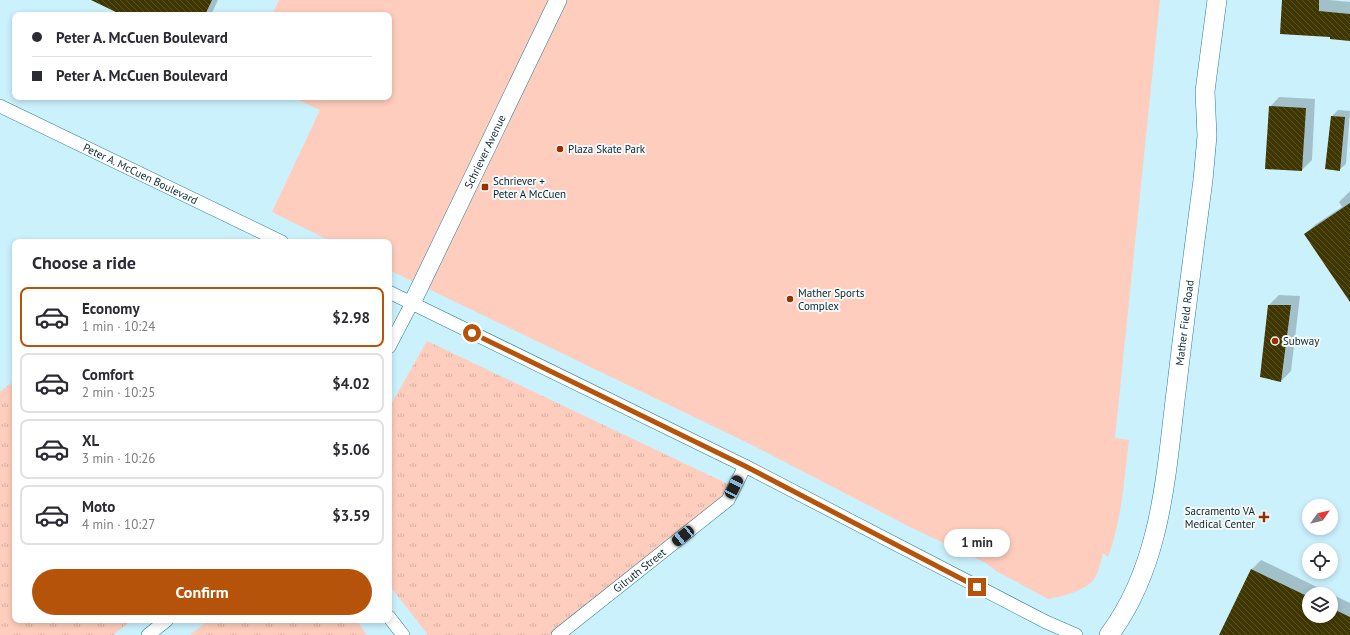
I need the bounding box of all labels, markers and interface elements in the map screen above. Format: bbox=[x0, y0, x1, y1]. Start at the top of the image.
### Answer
text: Peter A. McCuen Boulevard bbox=[56, 28, 228, 47]
text: Peter A. McCuen Boulevard bbox=[56, 66, 228, 85]
street label: Schriever Avenue bbox=[461, 112, 509, 191]
street label: Peter A. McCuen Boulevard bbox=[81, 140, 200, 207]
place label: Plaza Skate Park bbox=[568, 142, 646, 156]
marker: Plaza Skate Park bbox=[555, 144, 565, 154]
place label: Schriever + Peter A McCuen bbox=[493, 174, 566, 201]
marker: Schriever + Peter A McCuen bbox=[480, 182, 490, 192]
text: Choose a ride bbox=[32, 251, 136, 274]
street label: Mather Field Road bbox=[1172, 279, 1197, 366]
place label: Mather Sports Complex bbox=[798, 286, 865, 313]
marker: Mather Sports Complex bbox=[785, 294, 795, 304]
icon: car bbox=[34, 299, 70, 335]
text: Economy bbox=[82, 299, 140, 318]
text: $2.98 bbox=[332, 308, 370, 327]
text: 1 min · 10:24 bbox=[82, 318, 155, 335]
route start bbox=[463, 324, 481, 342]
place label: Subway bbox=[1283, 334, 1320, 348]
marker: Subway bbox=[1270, 336, 1280, 346]
icon: car bbox=[34, 365, 70, 401]
text: Comfort bbox=[82, 365, 134, 384]
text: $4.02 bbox=[332, 374, 370, 393]
text: 2 min · 10:25 bbox=[82, 384, 155, 401]
icon: car bbox=[34, 431, 70, 467]
text: XL bbox=[82, 431, 99, 450]
text: $5.06 bbox=[332, 440, 370, 459]
text: 3 min · 10:26 bbox=[82, 450, 155, 467]
car bbox=[723, 474, 745, 500]
icon: car bbox=[34, 497, 70, 533]
text: Moto bbox=[82, 497, 115, 516]
north arrow bbox=[1302, 499, 1338, 535]
map controls bbox=[1302, 499, 1338, 623]
place label: Sacramento VA Medical Center bbox=[1185, 504, 1256, 531]
text: $3.59 bbox=[332, 506, 370, 525]
marker: Sacramento VA Medical Center bbox=[1258, 511, 1270, 523]
text: 4 min · 10:27 bbox=[82, 516, 155, 533]
car bbox=[670, 524, 696, 548]
callout: 1 min bbox=[944, 529, 1010, 557]
text: 1 min bbox=[961, 534, 993, 551]
button: locate bbox=[1302, 543, 1338, 579]
street label: Gilruth Street bbox=[610, 545, 669, 596]
button: Confirm bbox=[32, 569, 372, 615]
route end bbox=[968, 578, 986, 596]
button: layers bbox=[1302, 587, 1338, 623]

